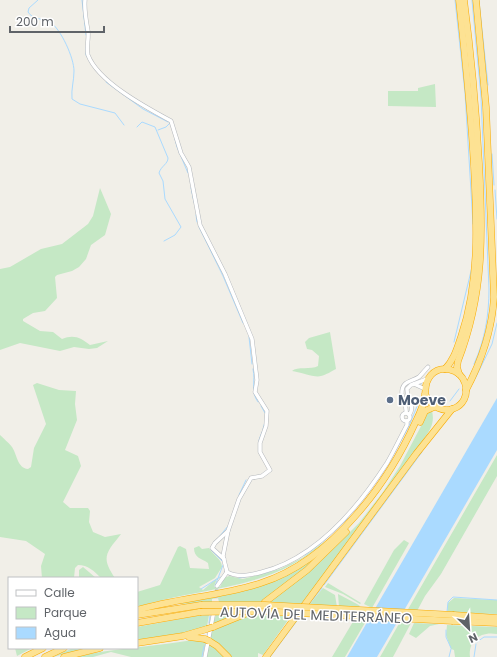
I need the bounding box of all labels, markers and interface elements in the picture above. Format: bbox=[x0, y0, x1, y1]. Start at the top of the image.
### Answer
scale bar bbox=[10, 8, 104, 34]
text: 200 m bbox=[16, 13, 54, 30]
place label: Moeve bbox=[398, 390, 446, 410]
marker: Moeve bbox=[385, 395, 395, 405]
legend bbox=[8, 577, 138, 649]
text: Calle bbox=[44, 584, 75, 601]
street label: AUTOVÍA DEL MEDITERRÁNEO bbox=[220, 602, 412, 628]
text: Parque bbox=[44, 604, 87, 621]
north arrow bbox=[449, 609, 489, 649]
text: Agua bbox=[44, 624, 76, 641]
text: N bbox=[466, 629, 480, 647]

